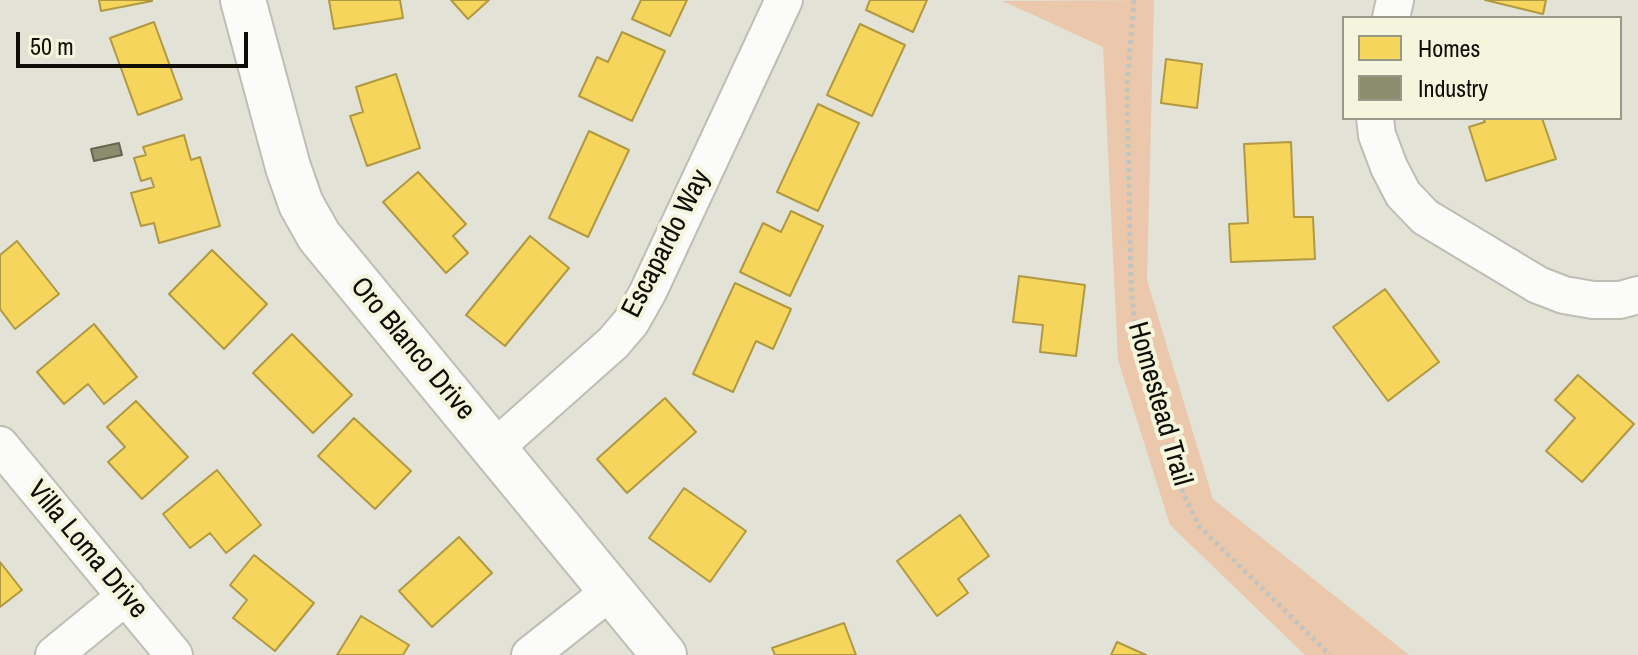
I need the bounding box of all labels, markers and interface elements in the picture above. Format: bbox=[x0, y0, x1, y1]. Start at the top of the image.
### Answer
scale bar bbox=[20, 16, 252, 66]
legend bbox=[1342, 16, 1622, 120]
text: 50 m bbox=[30, 30, 74, 62]
text: Homes bbox=[1418, 32, 1480, 64]
text: Industry bbox=[1418, 72, 1488, 104]
street label: Escapardo Way bbox=[615, 165, 719, 323]
street label: Oro Blanco Drive bbox=[343, 271, 481, 427]
street label: Homestead Trail bbox=[1120, 318, 1198, 490]
street label: Villa Loma Drive bbox=[20, 474, 154, 626]

